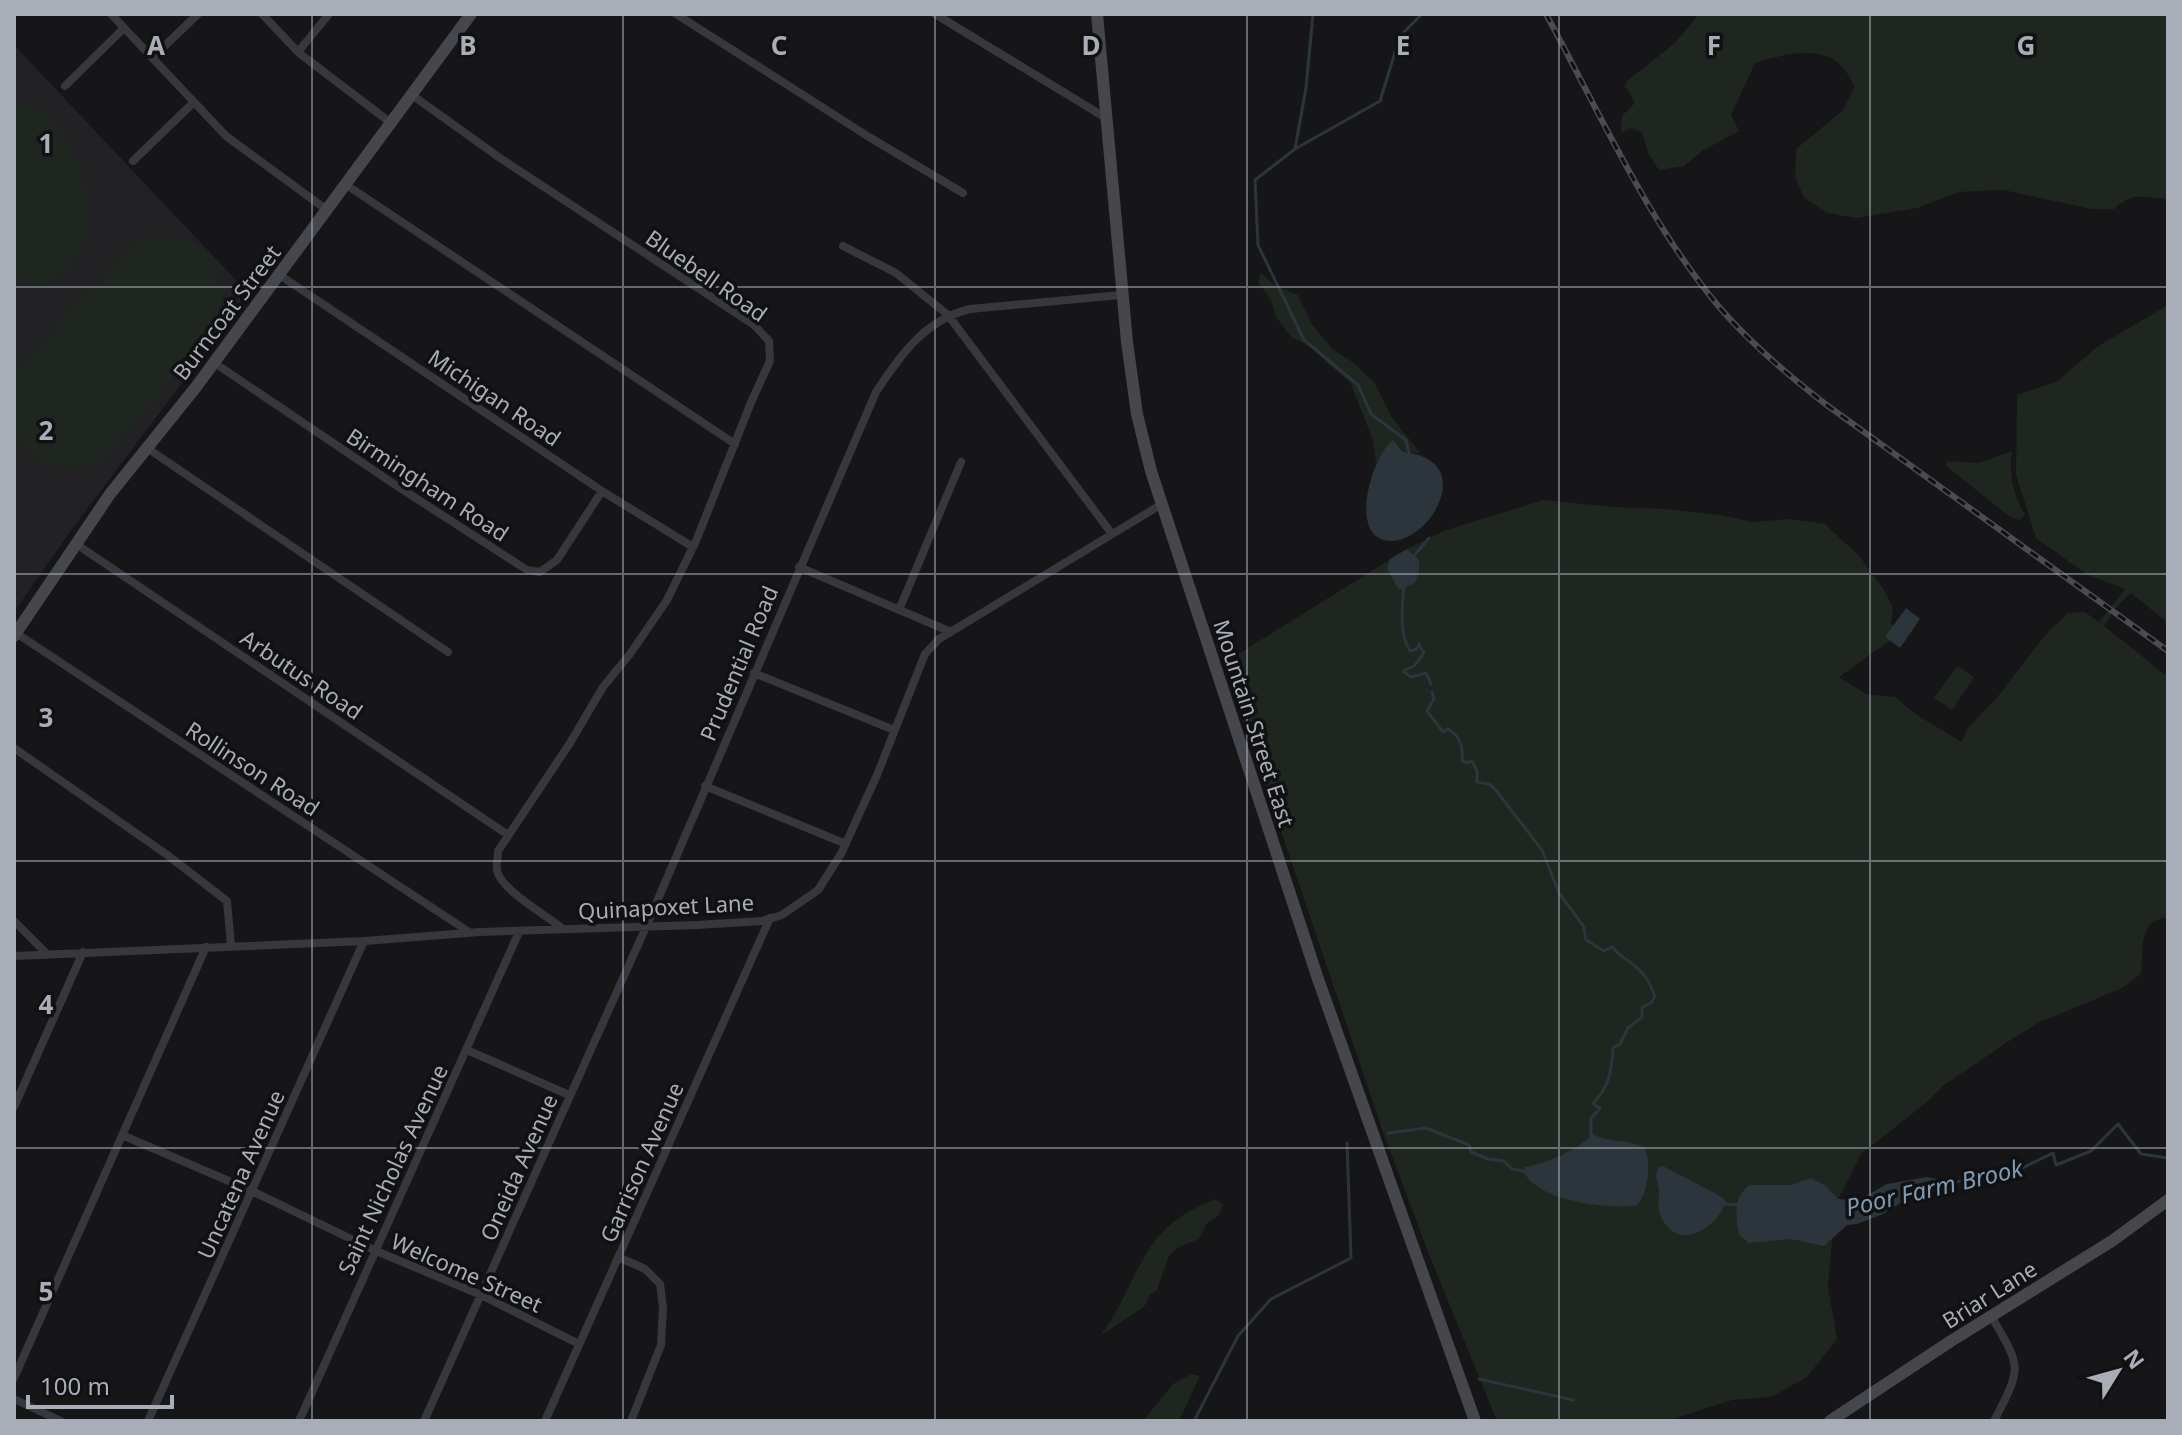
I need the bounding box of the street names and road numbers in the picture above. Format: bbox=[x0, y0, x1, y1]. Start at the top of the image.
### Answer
street label: Bluebell Road bbox=[640, 222, 774, 328]
street label: Burncoat Street bbox=[165, 238, 287, 386]
street label: Michigan Road bbox=[423, 342, 567, 452]
street label: Birmingham Road bbox=[341, 420, 515, 548]
street label: Prudential Road bbox=[692, 581, 784, 745]
street label: Mountain Street East bbox=[1207, 616, 1303, 830]
street label: Arbutus Road bbox=[235, 622, 369, 726]
street label: Rollinson Road bbox=[180, 714, 326, 822]
street label: Quinapoxet Lane bbox=[577, 886, 755, 926]
street label: Saint Nicholas Avenue bbox=[330, 1059, 454, 1279]
street label: Garrison Avenue bbox=[592, 1077, 690, 1247]
street label: Uncatena Avenue bbox=[189, 1085, 291, 1263]
street label: Oneida Avenue bbox=[472, 1089, 564, 1245]
street label: Welcome Street bbox=[387, 1225, 547, 1319]
street label: Briar Lane bbox=[1936, 1253, 2042, 1335]

